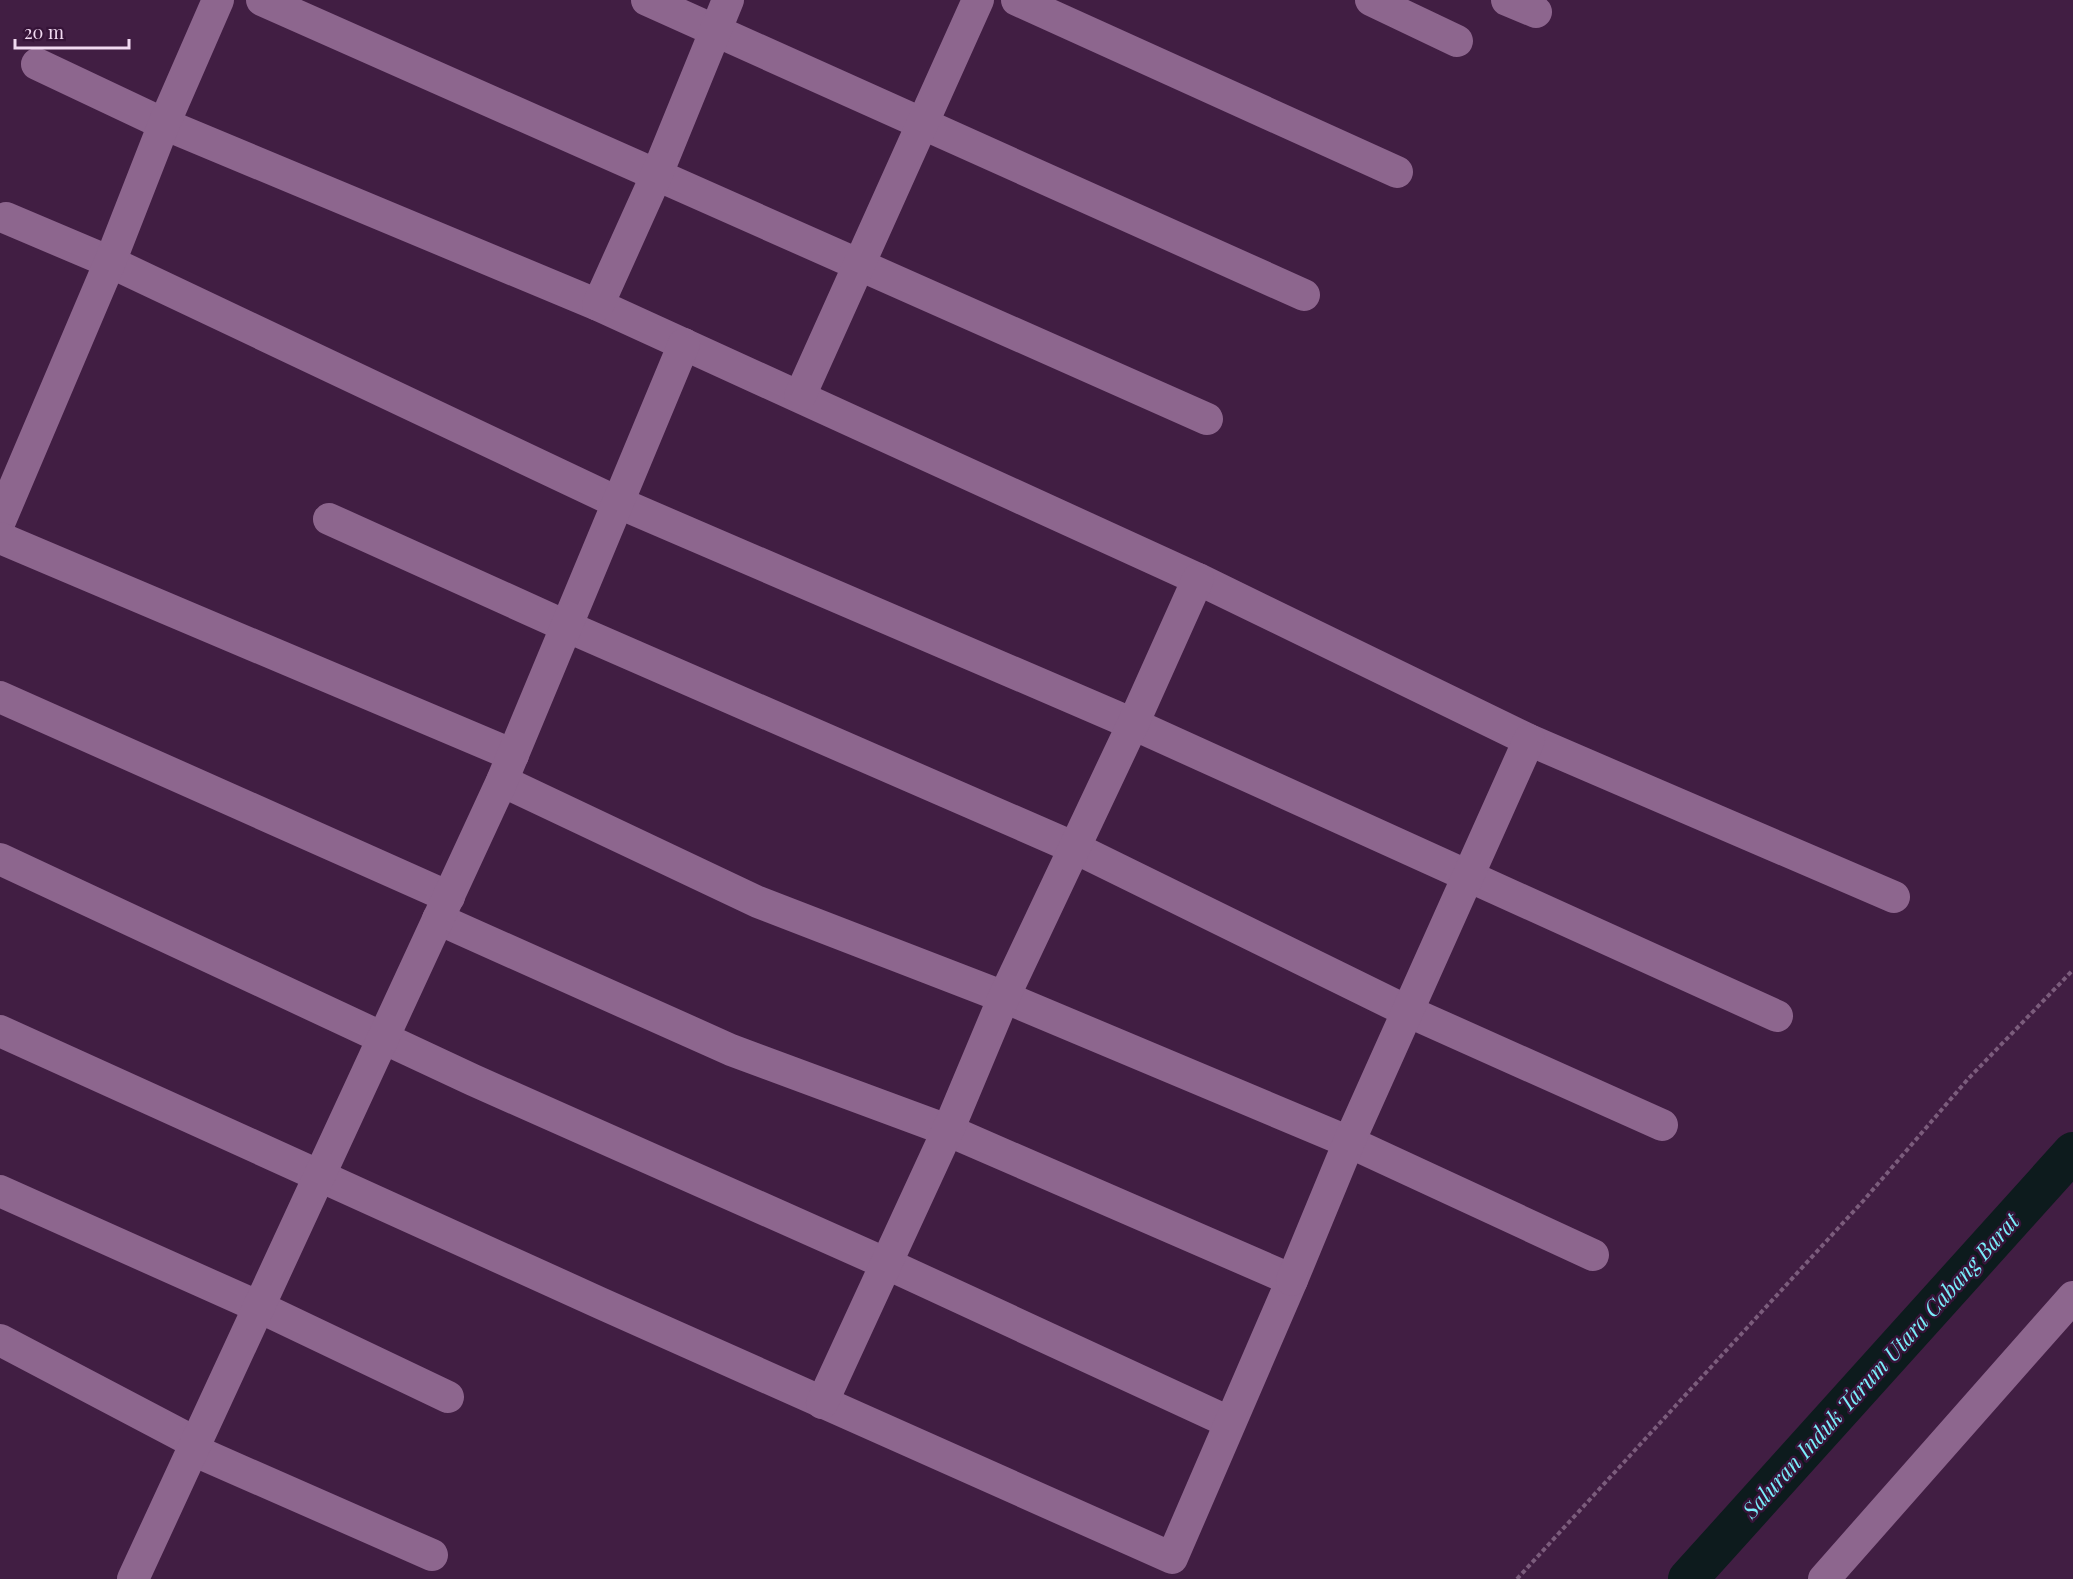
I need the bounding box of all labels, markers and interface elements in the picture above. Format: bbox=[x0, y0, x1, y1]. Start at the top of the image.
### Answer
scale bar bbox=[15, 12, 129, 50]
text: 20 m bbox=[24, 20, 64, 44]
water label: Saluran Induk Tarum Utara Cabang Barat bbox=[1734, 1205, 2026, 1525]

